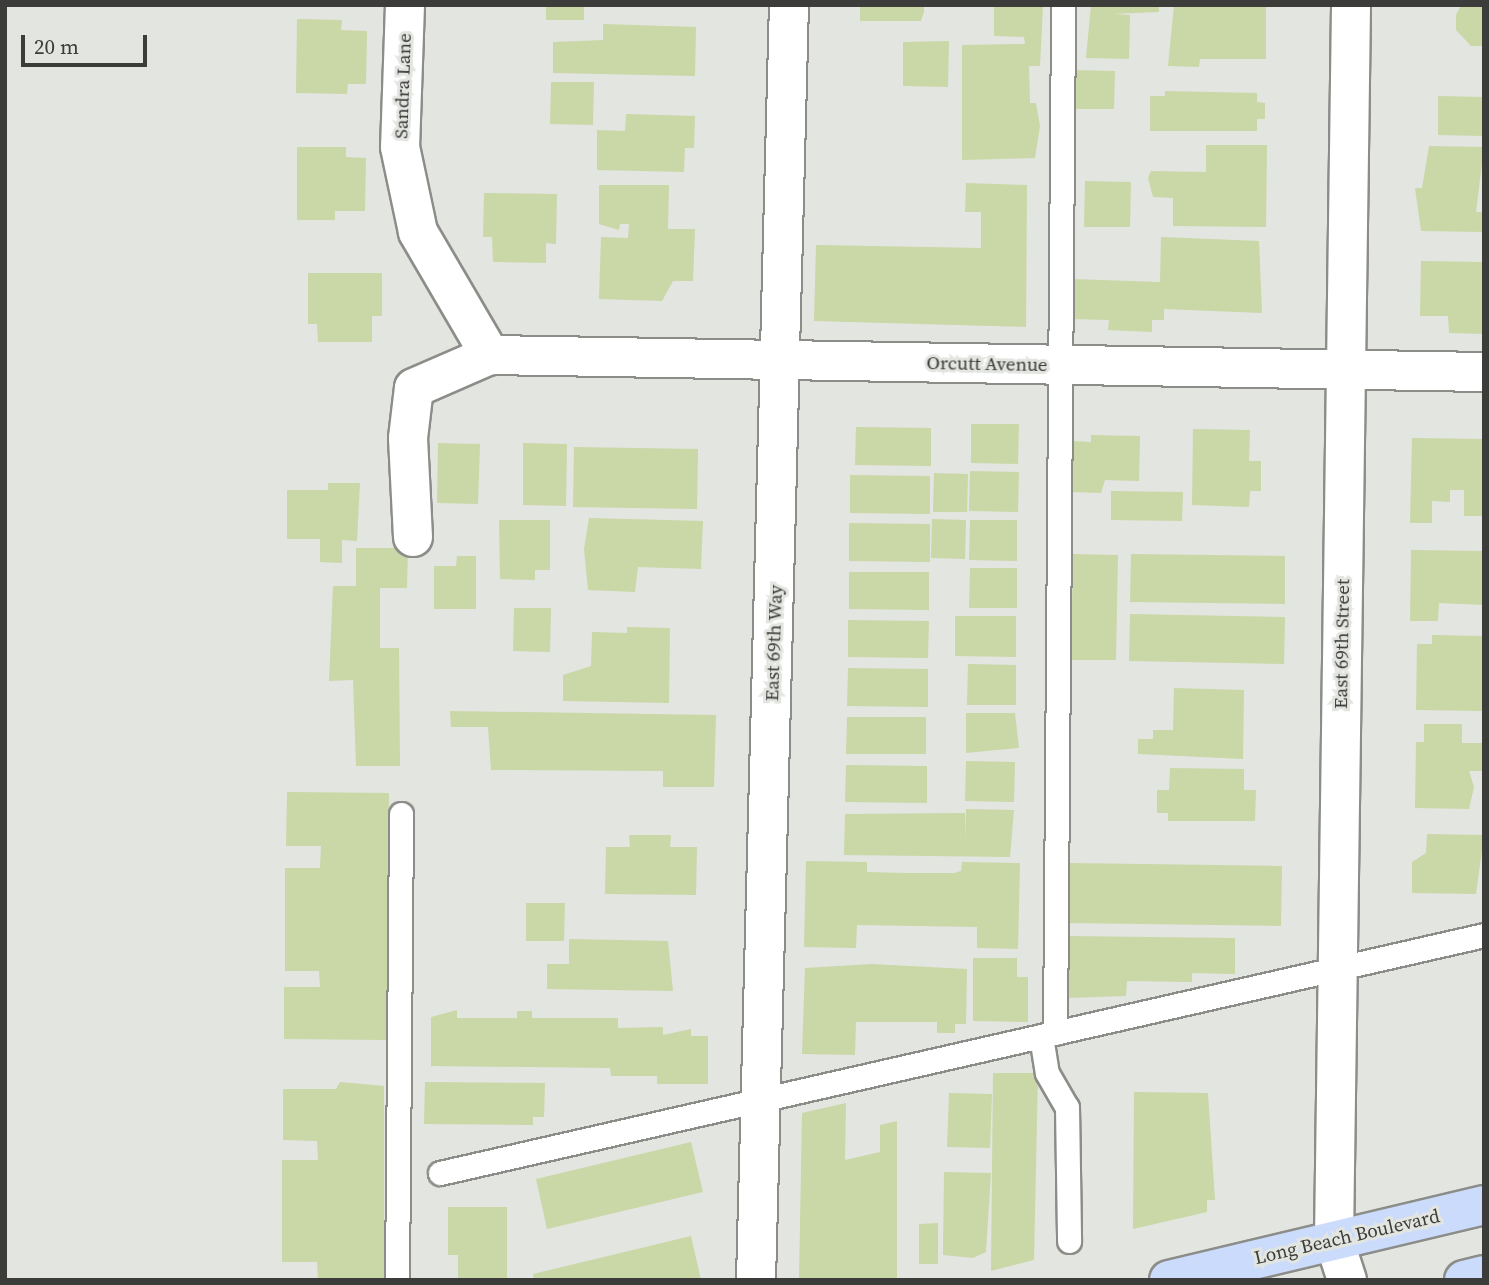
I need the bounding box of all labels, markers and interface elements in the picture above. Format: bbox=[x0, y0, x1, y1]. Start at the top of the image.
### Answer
scale bar bbox=[24, 21, 150, 65]
text: 20 m bbox=[34, 32, 79, 61]
street label: Sandra Lane bbox=[390, 33, 416, 139]
street label: Orcutt Avenue bbox=[926, 352, 1048, 376]
street label: East 69th Street bbox=[1329, 579, 1355, 709]
street label: East 69th Way bbox=[761, 584, 787, 702]
street label: Long Beach Boulevard bbox=[1252, 1205, 1442, 1269]

